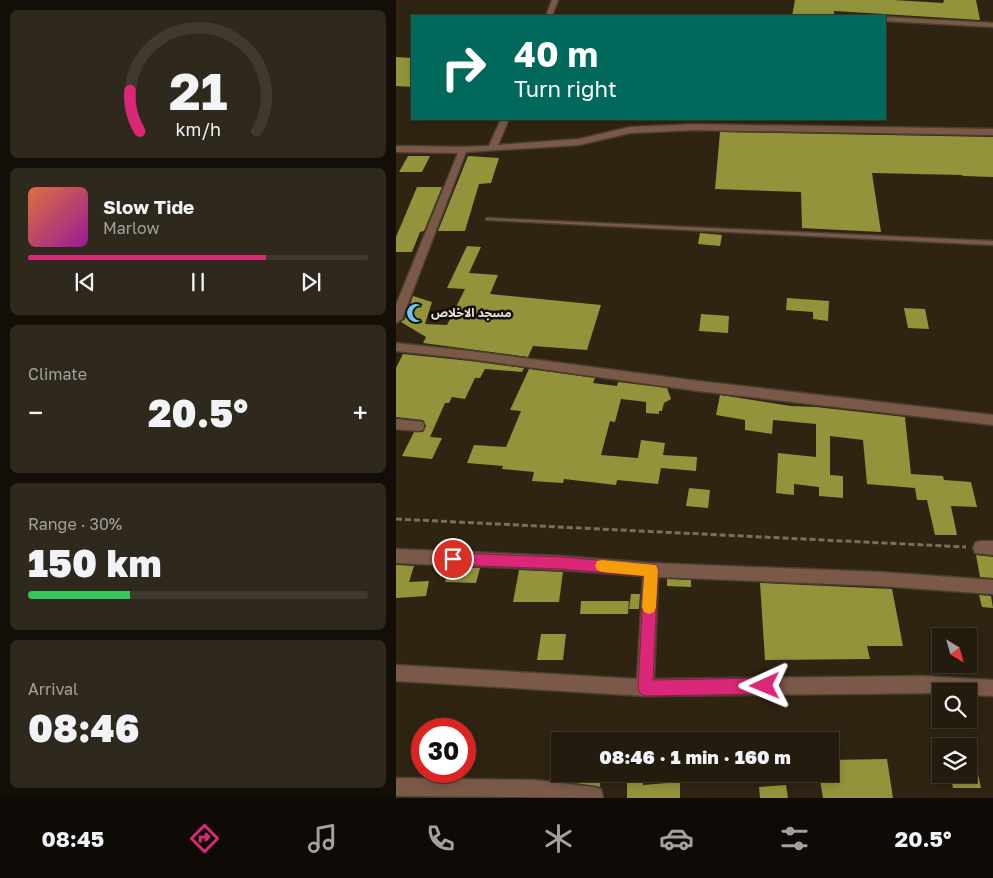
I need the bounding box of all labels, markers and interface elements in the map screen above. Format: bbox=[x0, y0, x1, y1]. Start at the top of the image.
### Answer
text: 40 m bbox=[514, 33, 598, 75]
icon: right bbox=[431, 35, 496, 100]
text: 21 bbox=[169, 59, 227, 121]
text: Turn right bbox=[514, 75, 617, 102]
text: km/h bbox=[175, 118, 221, 140]
text: Slow Tide bbox=[103, 195, 194, 218]
text: Marlow bbox=[103, 218, 159, 238]
icon: previous bbox=[71, 268, 99, 296]
icon: pause bbox=[184, 268, 212, 296]
icon: next bbox=[297, 268, 325, 296]
mosque icon: مسجد الاخلاص bbox=[405, 302, 427, 324]
place label: مسجد الاخلاص bbox=[431, 305, 512, 320]
text: Climate bbox=[28, 364, 87, 384]
text: 20.5° bbox=[148, 390, 248, 435]
text: − bbox=[28, 396, 43, 429]
text: + bbox=[353, 396, 368, 429]
text: Range · 30% bbox=[28, 514, 122, 534]
pin bbox=[432, 538, 474, 580]
text: 150 km bbox=[28, 540, 162, 585]
icon: arrive bbox=[439, 545, 467, 573]
north arrow bbox=[932, 628, 977, 672]
map controls bbox=[932, 628, 977, 783]
position arrow bbox=[738, 659, 790, 711]
text: Arrival bbox=[28, 679, 78, 699]
button: search bbox=[932, 683, 977, 728]
text: 08:46 bbox=[28, 705, 139, 750]
speed limit sign: 30 bbox=[411, 718, 476, 783]
button: layers bbox=[932, 738, 977, 783]
text: 08:46 · 1 min · 160 m bbox=[599, 745, 791, 768]
icon: directions bbox=[187, 821, 222, 856]
icon: music bbox=[305, 821, 340, 856]
icon: phone bbox=[423, 821, 458, 856]
icon: climate bbox=[541, 821, 576, 856]
icon: car bbox=[659, 821, 694, 856]
icon: filters bbox=[777, 821, 812, 856]
text: 08:45 bbox=[41, 825, 104, 852]
text: 20.5° bbox=[895, 825, 952, 852]

